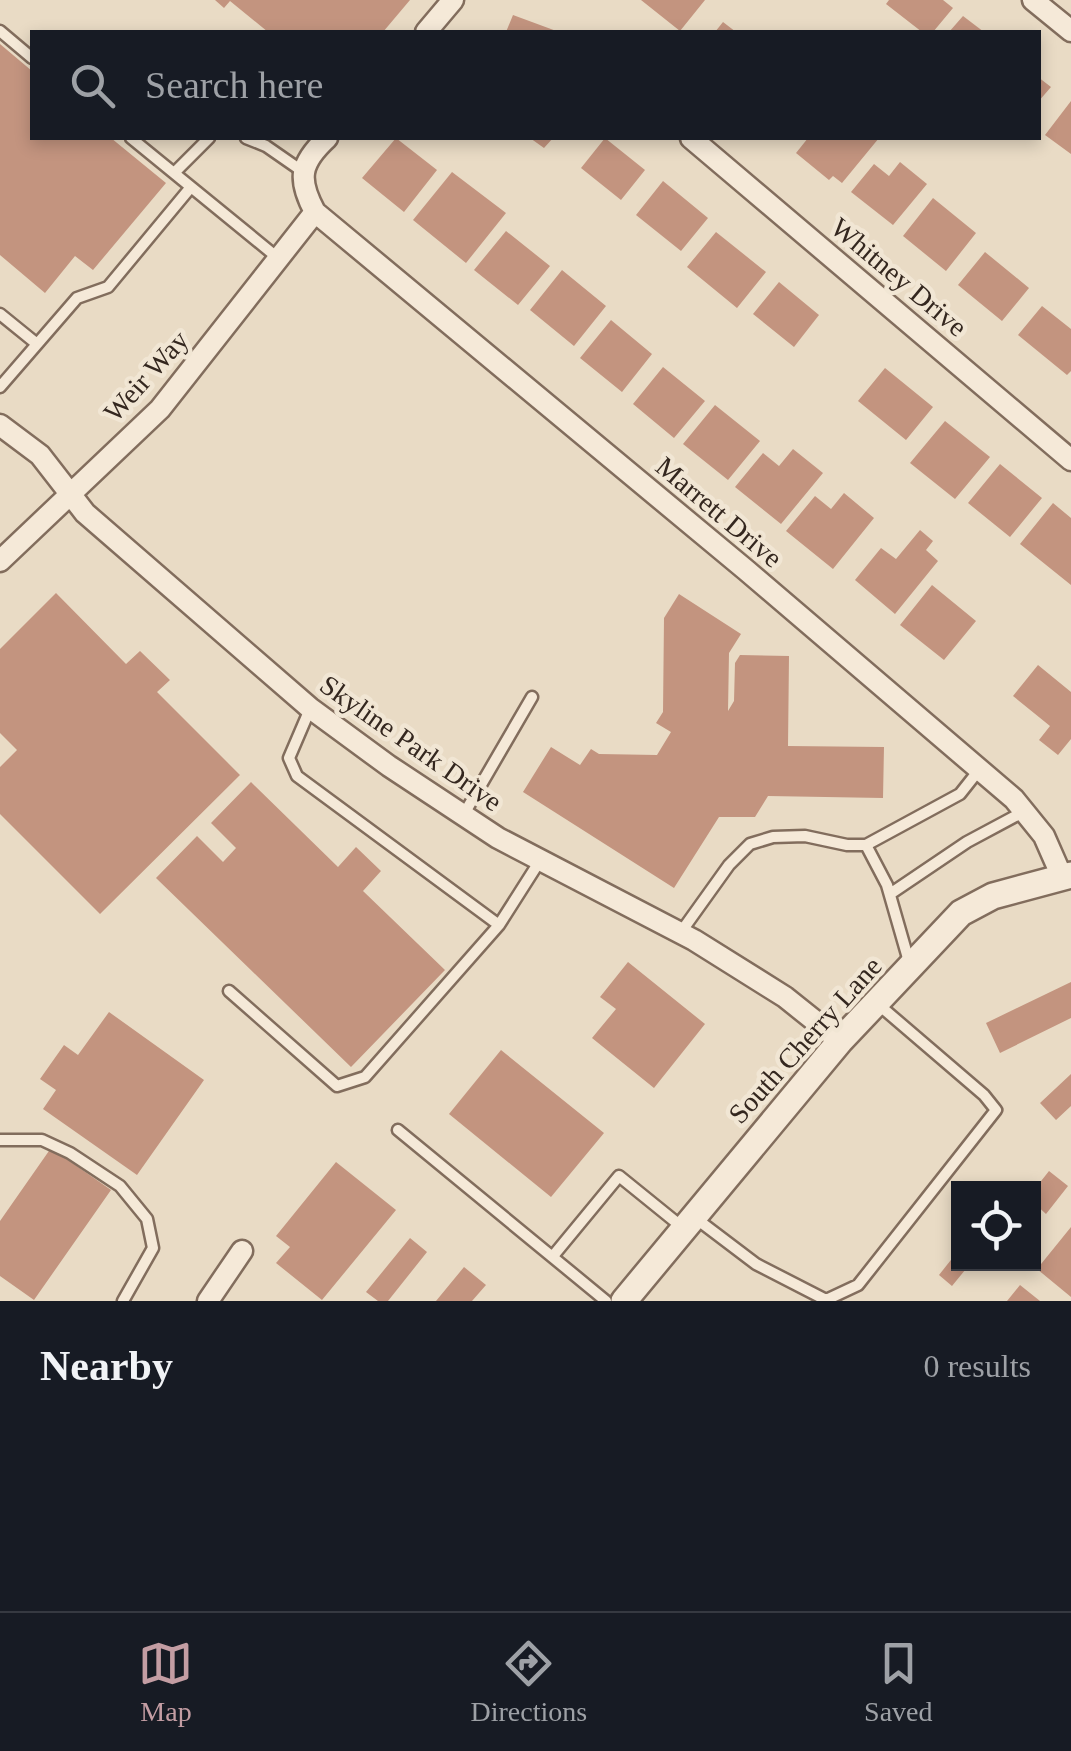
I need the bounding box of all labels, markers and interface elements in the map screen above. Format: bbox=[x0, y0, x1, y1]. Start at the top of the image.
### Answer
search box bbox=[30, 30, 1041, 140]
icon: search bbox=[65, 58, 120, 113]
text: Search here bbox=[145, 64, 323, 106]
street label: Whitney Drive bbox=[825, 211, 973, 343]
street label: Weir Way bbox=[97, 324, 195, 428]
street label: Marrett Drive bbox=[650, 450, 788, 574]
street label: Skyline Park Drive bbox=[314, 669, 508, 817]
street label: South Cherry Lane bbox=[722, 950, 888, 1130]
map controls bbox=[951, 1181, 1041, 1271]
button: locate bbox=[951, 1181, 1041, 1271]
text: Nearby bbox=[40, 1343, 173, 1389]
text: 0 results bbox=[923, 1348, 1031, 1384]
tab: Map bbox=[138, 1636, 193, 1728]
tab: Directions bbox=[470, 1636, 587, 1728]
tab: Saved bbox=[864, 1636, 933, 1728]

